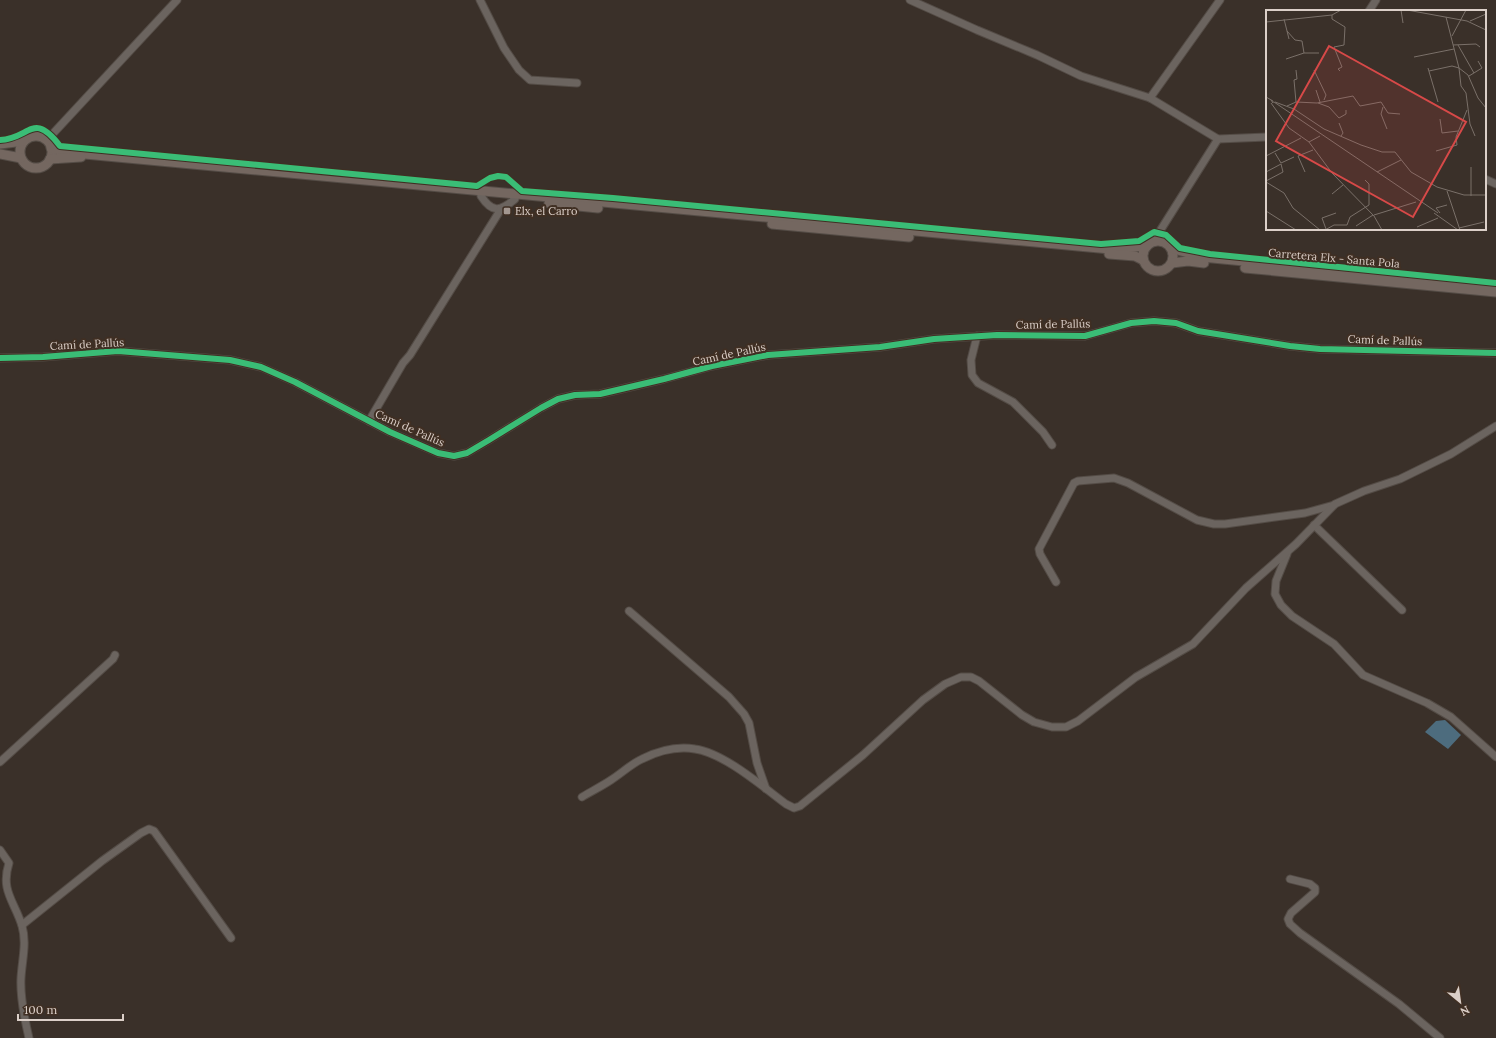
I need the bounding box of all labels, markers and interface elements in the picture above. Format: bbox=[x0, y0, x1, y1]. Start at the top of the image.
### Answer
inset map bbox=[1266, 10, 1486, 230]
place label: Elx, el Carro bbox=[515, 204, 577, 218]
marker: Elx, el Carro bbox=[502, 206, 512, 216]
street label: Carretera Elx - Santa Pola bbox=[1268, 245, 1401, 271]
street label: Camí de Pallús bbox=[1016, 316, 1090, 332]
street label: Camí de Pallús bbox=[1348, 332, 1422, 348]
street label: Camí de Pallús bbox=[49, 335, 125, 353]
street label: Camí de Pallús bbox=[691, 339, 767, 369]
street label: Camí de Pallús bbox=[373, 406, 447, 450]
north arrow bbox=[1440, 982, 1480, 1022]
scale bar bbox=[18, 996, 123, 1022]
text: 100 m bbox=[24, 1002, 57, 1017]
text: N bbox=[1457, 1003, 1472, 1019]

